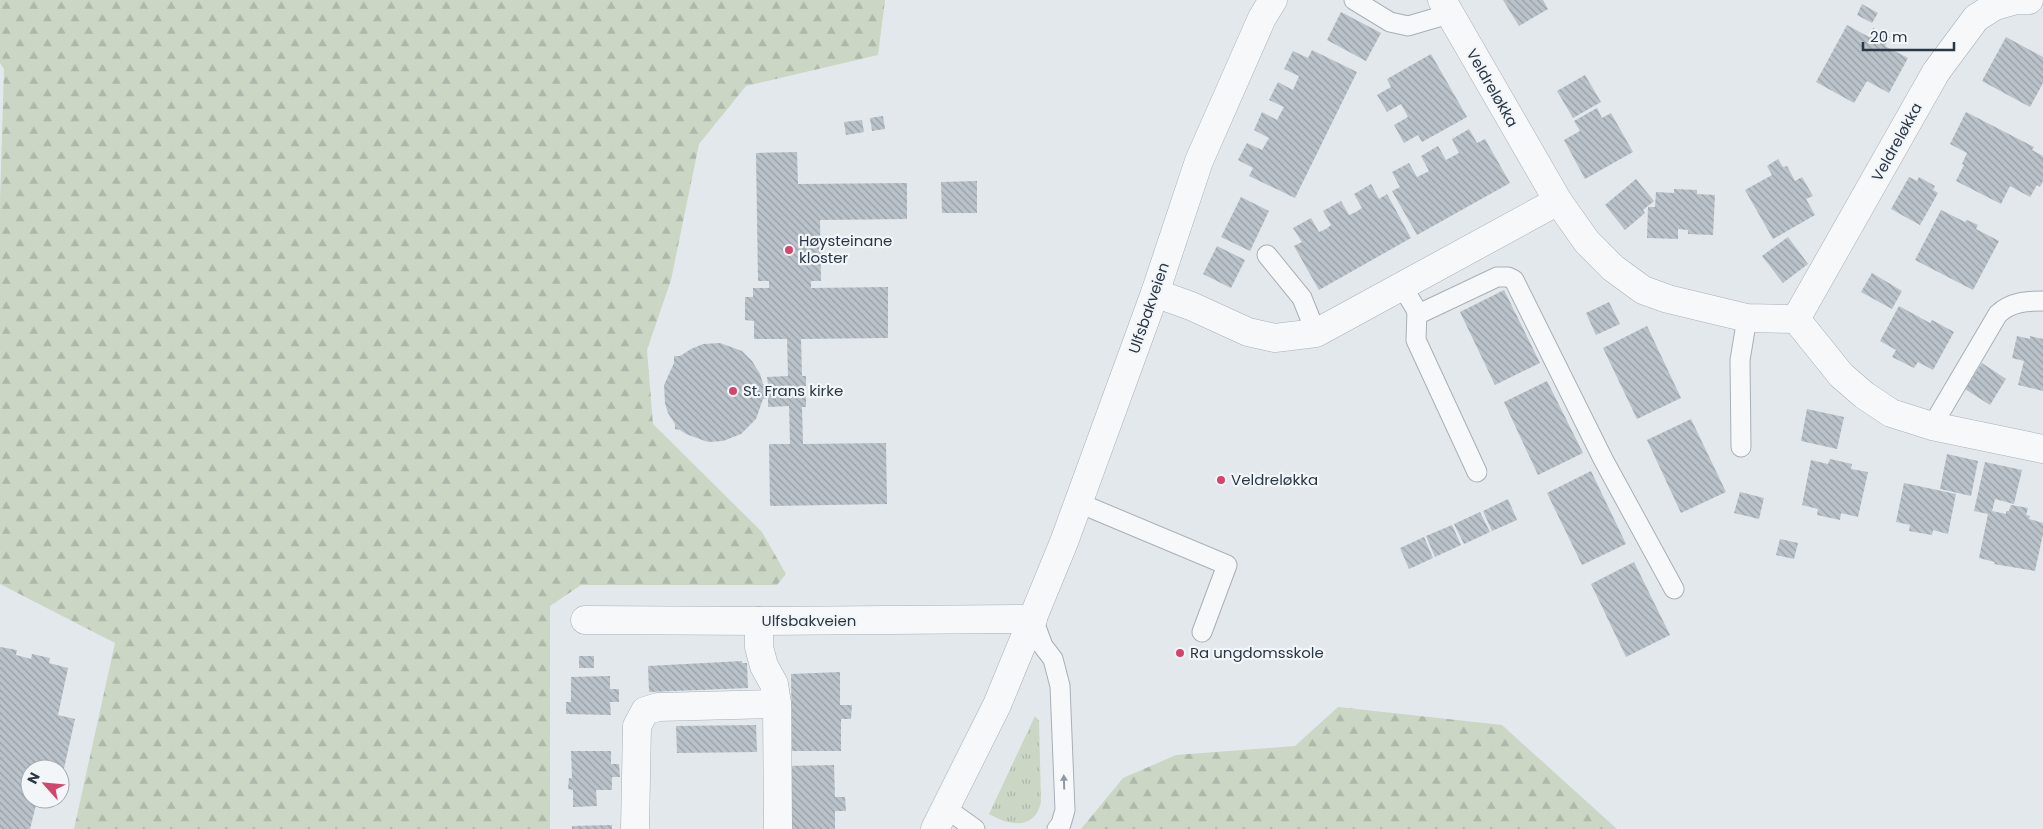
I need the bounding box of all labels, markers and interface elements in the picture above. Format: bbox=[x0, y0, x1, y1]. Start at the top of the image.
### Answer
scale bar bbox=[1863, 20, 1954, 52]
text: 20 m bbox=[1870, 26, 1908, 47]
street label: Veldreløkka bbox=[1462, 45, 1523, 131]
street label: Veldreløkka bbox=[1866, 99, 1927, 185]
place label: Høysteinane kloster bbox=[799, 230, 892, 268]
marker: Høysteinane kloster bbox=[783, 244, 795, 256]
street label: Ulfsbakveien bbox=[1123, 260, 1174, 356]
place label: St. Frans kirke bbox=[743, 380, 843, 401]
marker: St. Frans kirke bbox=[727, 385, 739, 397]
place label: Veldreløkka bbox=[1231, 469, 1318, 490]
marker: Veldreløkka bbox=[1215, 474, 1227, 486]
street label: Ulfsbakveien bbox=[762, 610, 856, 631]
place label: Ra ungdomsskole bbox=[1190, 642, 1324, 663]
marker: Ra ungdomsskole bbox=[1174, 647, 1186, 659]
north arrow bbox=[20, 759, 70, 809]
text: N bbox=[22, 769, 45, 787]
one-way arrow bbox=[1059, 774, 1067, 790]

